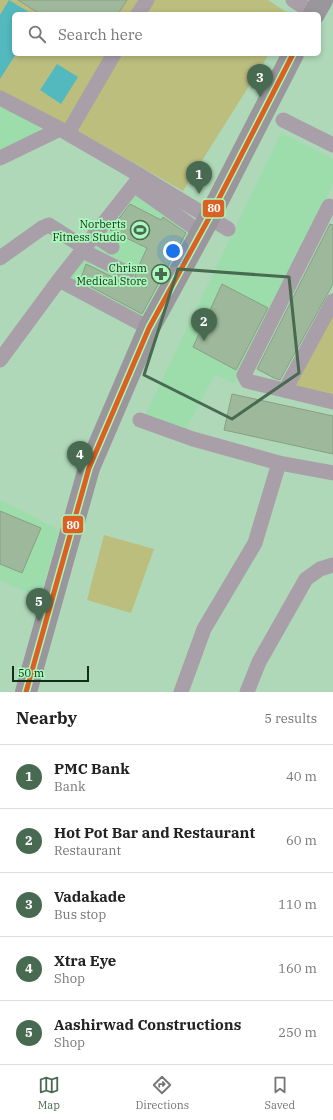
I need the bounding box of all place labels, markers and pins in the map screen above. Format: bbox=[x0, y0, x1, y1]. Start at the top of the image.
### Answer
pin: 3 bbox=[247, 64, 273, 97]
pin: 1 bbox=[186, 161, 212, 194]
place label: Norberts Fitness Studio bbox=[52, 217, 126, 244]
sports icon: Norberts Fitness Studio bbox=[129, 219, 151, 241]
place label: Chrism Medical Store bbox=[76, 261, 148, 288]
pharmacy icon: Chrism Medical Store bbox=[150, 263, 172, 285]
pin: 2 bbox=[191, 308, 217, 341]
pin: 4 bbox=[67, 441, 93, 474]
pin: 5 bbox=[26, 588, 52, 621]

